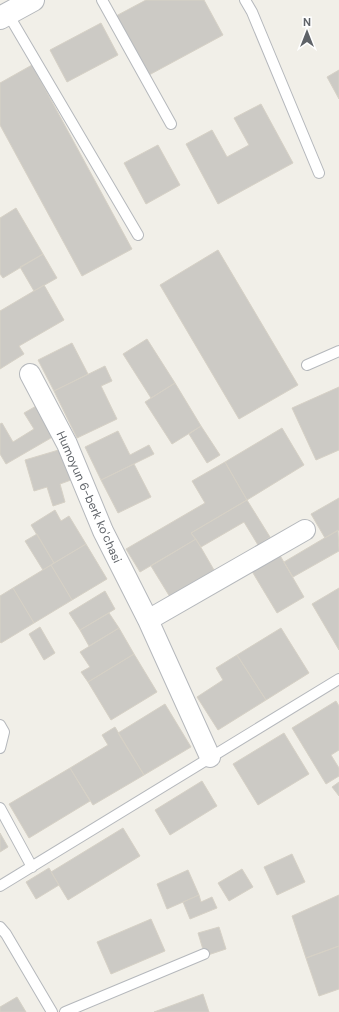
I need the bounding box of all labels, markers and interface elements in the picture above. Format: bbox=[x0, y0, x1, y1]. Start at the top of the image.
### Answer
north arrow bbox=[287, 12, 327, 52]
text: N bbox=[303, 15, 311, 29]
street label: Humoyun 6-berk koʻchasi bbox=[53, 429, 125, 566]

